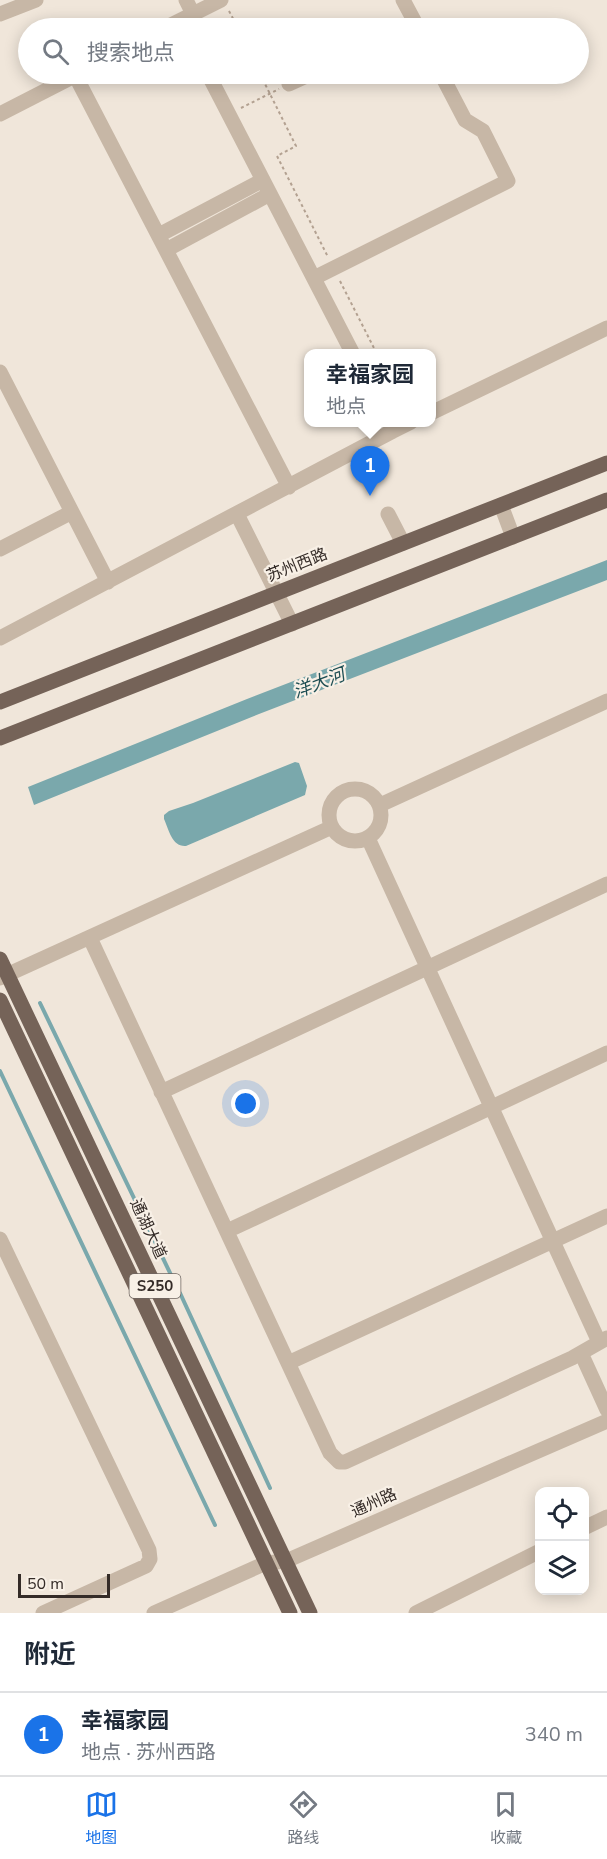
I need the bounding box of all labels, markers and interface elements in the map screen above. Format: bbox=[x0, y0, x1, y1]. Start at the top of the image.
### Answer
search box bbox=[18, 18, 589, 84]
icon: search bbox=[39, 35, 72, 68]
text: 搜索地点 bbox=[87, 38, 175, 68]
popup bbox=[304, 349, 436, 427]
text: 幸福家园 bbox=[326, 360, 414, 390]
text: 地点 bbox=[326, 393, 366, 420]
pin: 1 bbox=[350, 446, 389, 496]
street label: 苏州西路 bbox=[263, 543, 331, 587]
water label: 洋大河 bbox=[289, 661, 351, 704]
your location bbox=[231, 1089, 260, 1118]
street label: 通湖大道 bbox=[125, 1195, 171, 1263]
road number: S250 bbox=[130, 1274, 180, 1298]
street label: 通州路 bbox=[348, 1483, 400, 1523]
map controls bbox=[535, 1487, 589, 1595]
button: locate bbox=[535, 1487, 589, 1541]
button: layers bbox=[535, 1541, 589, 1595]
scale bar bbox=[18, 1571, 110, 1598]
text: 50 m bbox=[27, 1573, 64, 1595]
text: 附近 bbox=[24, 1637, 76, 1672]
text: 幸福家园 bbox=[81, 1706, 169, 1736]
text: 1 bbox=[38, 1721, 50, 1748]
text: 340 m bbox=[525, 1721, 583, 1748]
text: 地点 · 苏州西路 bbox=[81, 1739, 216, 1766]
tab: 地图 bbox=[85, 1788, 118, 1849]
tab: 路线 bbox=[287, 1788, 320, 1849]
tab: 收藏 bbox=[489, 1788, 522, 1849]

